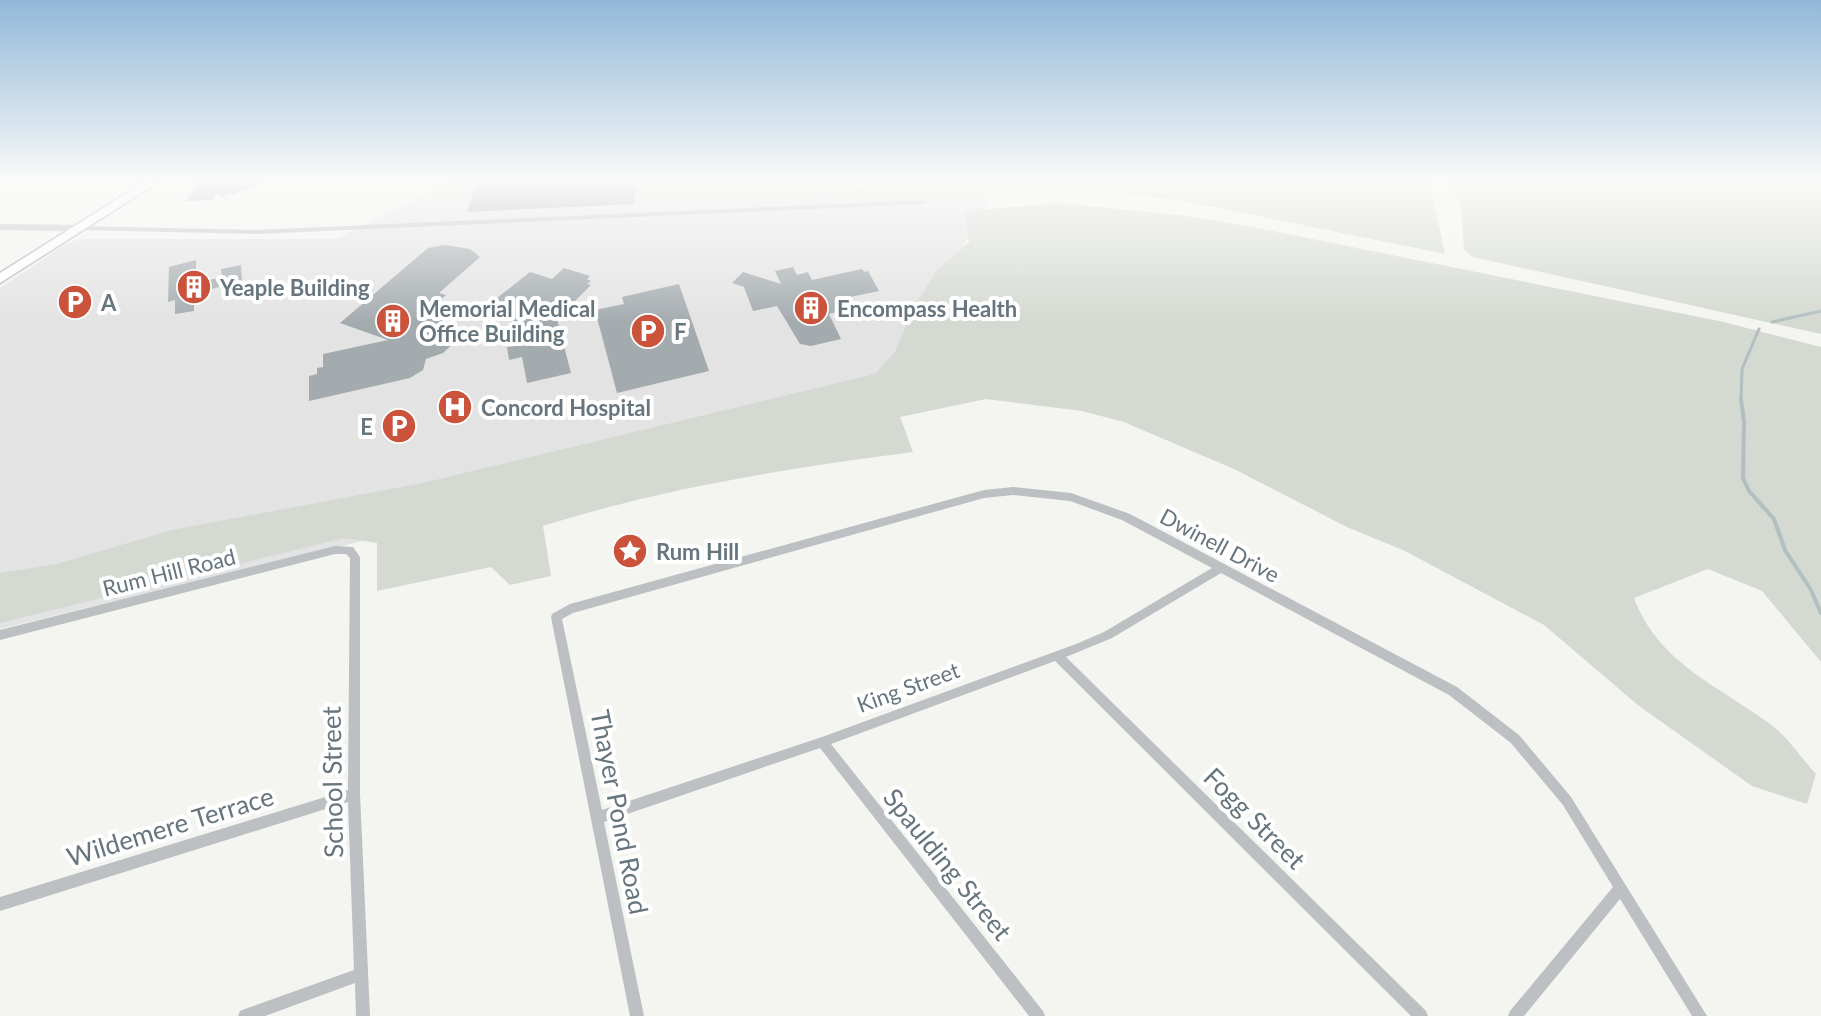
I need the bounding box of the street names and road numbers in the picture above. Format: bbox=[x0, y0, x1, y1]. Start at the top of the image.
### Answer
street label: Dwinell Drive bbox=[1156, 502, 1284, 588]
street label: Rum Hill Road bbox=[100, 542, 238, 602]
street label: King Street bbox=[853, 656, 963, 718]
street label: School Street bbox=[315, 705, 349, 858]
street label: Thayer Pond Road bbox=[584, 707, 656, 917]
street label: Fogg Street bbox=[1198, 761, 1313, 876]
street label: Wildemere Terrace bbox=[63, 779, 277, 873]
street label: Spaulding Street bbox=[877, 782, 1019, 947]

